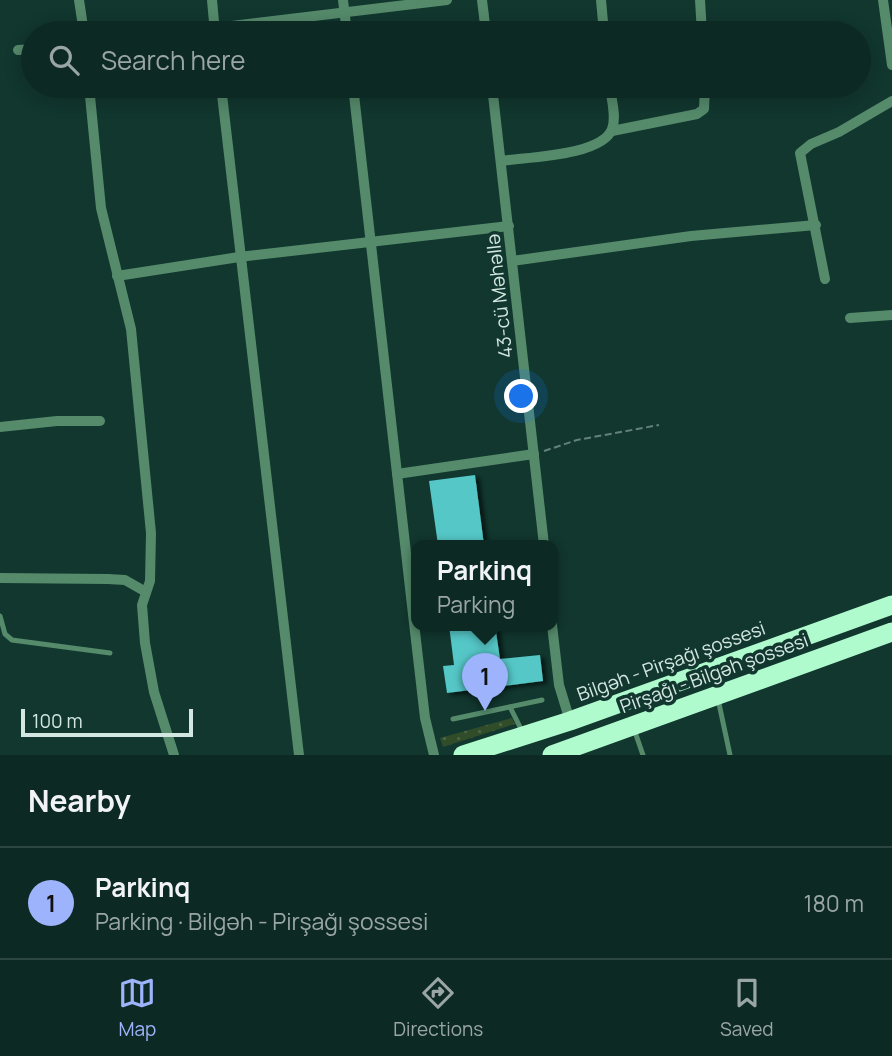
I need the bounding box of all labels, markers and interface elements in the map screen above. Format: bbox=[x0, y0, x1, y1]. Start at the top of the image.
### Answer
search box bbox=[21, 21, 871, 98]
icon: search bbox=[45, 41, 83, 79]
text: Search here bbox=[101, 42, 246, 78]
street label: 43-cü Məhəllə bbox=[480, 233, 518, 359]
your location bbox=[504, 379, 538, 413]
popup bbox=[411, 540, 558, 631]
text: Parkinq bbox=[437, 552, 532, 588]
text: Parking bbox=[437, 588, 515, 620]
street label: Bilgəh - Pirşağı şossesi bbox=[573, 615, 769, 707]
street label: Pirşağı - Bilgəh şossesi bbox=[616, 627, 812, 719]
pin: 1 bbox=[462, 653, 508, 711]
scale bar bbox=[21, 706, 192, 738]
text: 100 m bbox=[32, 708, 83, 734]
text: Nearby bbox=[28, 780, 131, 821]
text: Parkinq bbox=[95, 869, 190, 905]
text: 1 bbox=[46, 887, 56, 919]
text: 180 m bbox=[804, 887, 864, 919]
text: Parking · Bilgəh - Pirşağı şossesi bbox=[95, 905, 428, 937]
tab: Map bbox=[118, 974, 156, 1042]
tab: Directions bbox=[393, 974, 483, 1042]
tab: Saved bbox=[720, 974, 774, 1042]

